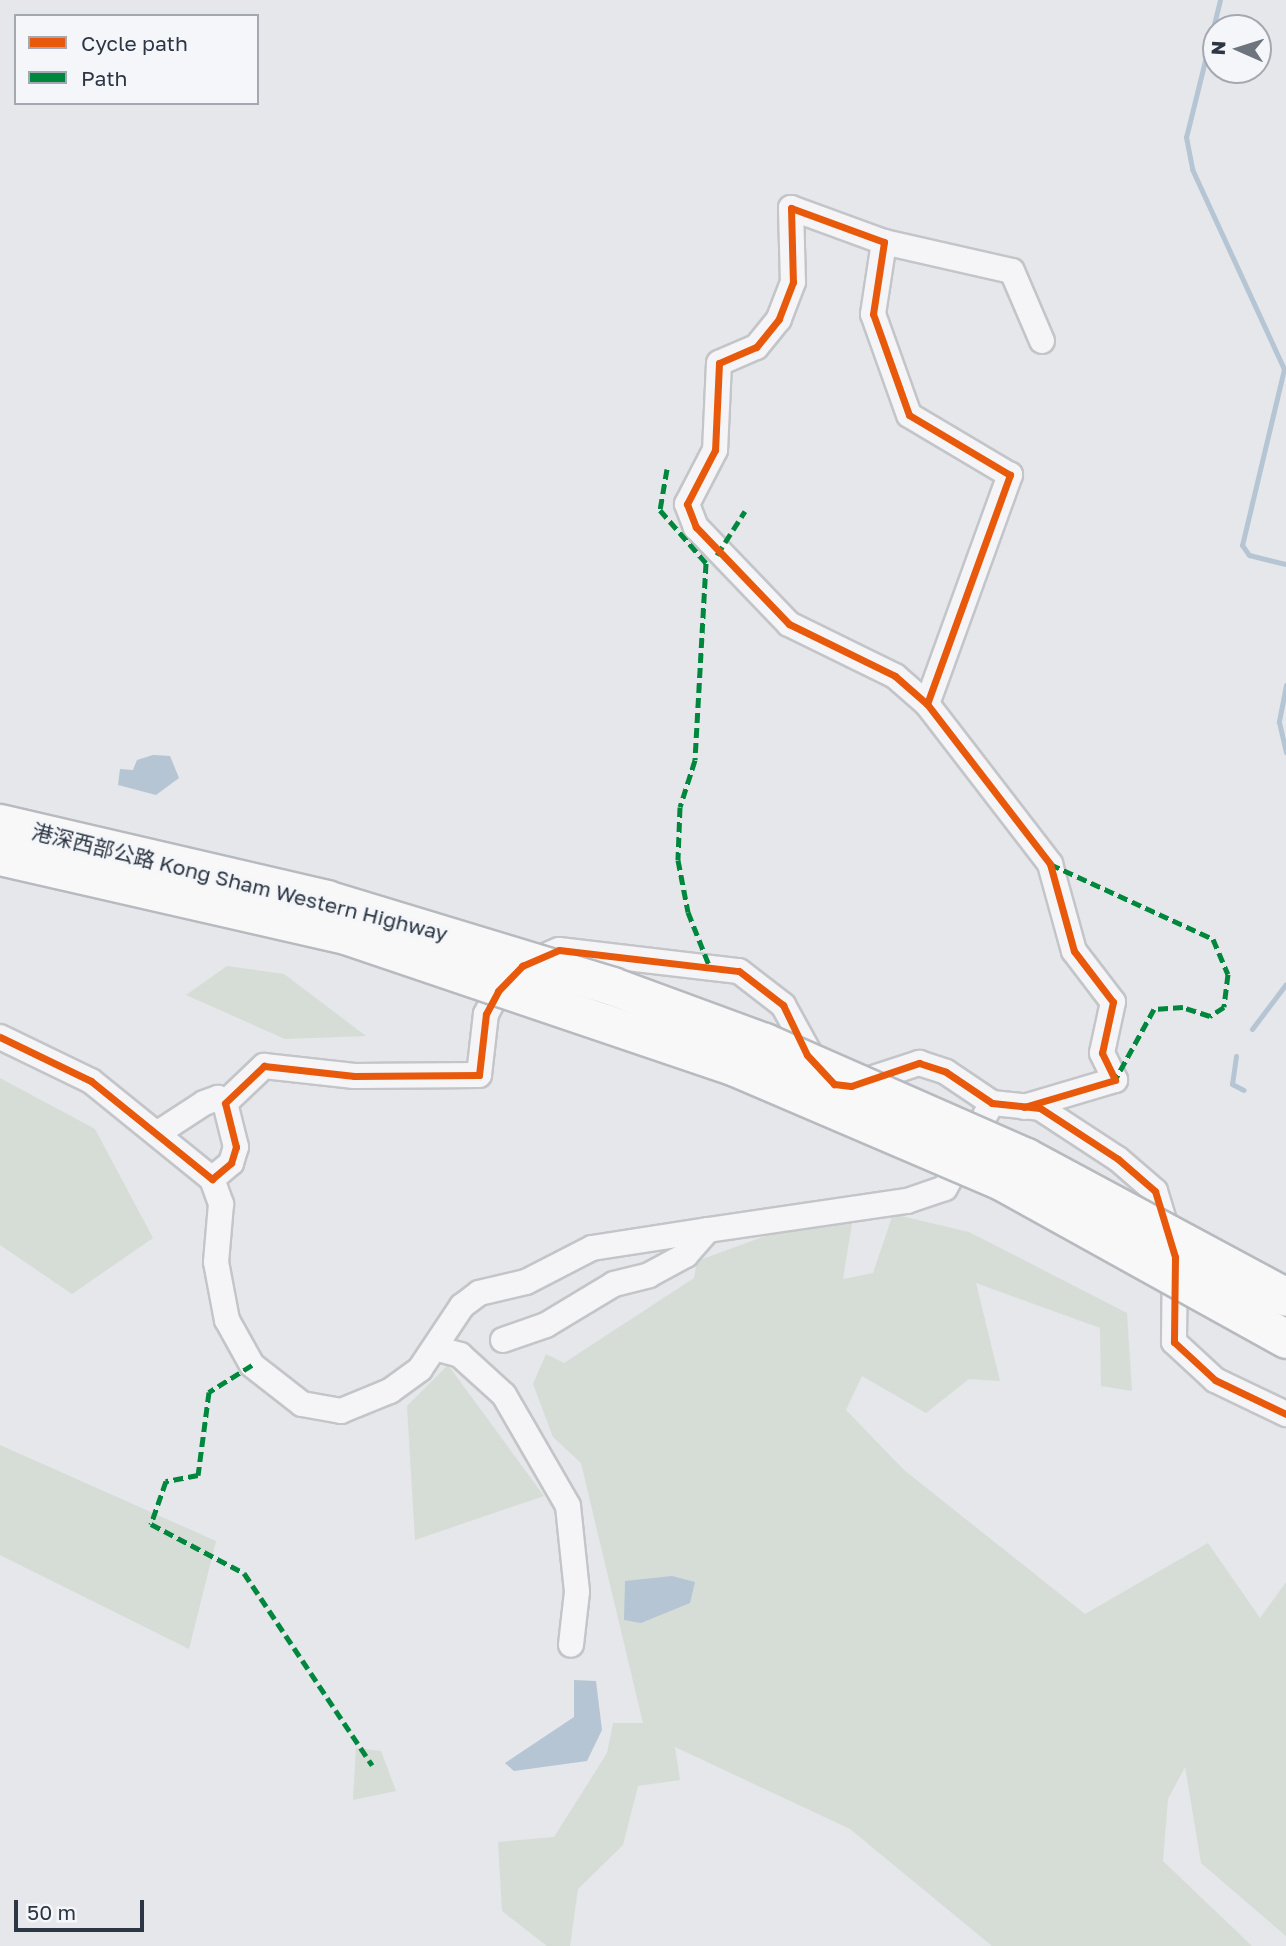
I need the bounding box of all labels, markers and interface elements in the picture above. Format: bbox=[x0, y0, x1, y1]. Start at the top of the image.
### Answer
legend bbox=[14, 14, 259, 105]
north arrow bbox=[1202, 14, 1272, 84]
text: Cycle path bbox=[81, 30, 188, 56]
text: N bbox=[1206, 40, 1229, 56]
text: Path bbox=[81, 65, 128, 91]
street label: 港深西部公路 Kong Sham Western Highway bbox=[29, 818, 451, 946]
scale bar bbox=[18, 1886, 147, 1930]
text: 50 m bbox=[27, 1899, 76, 1925]

